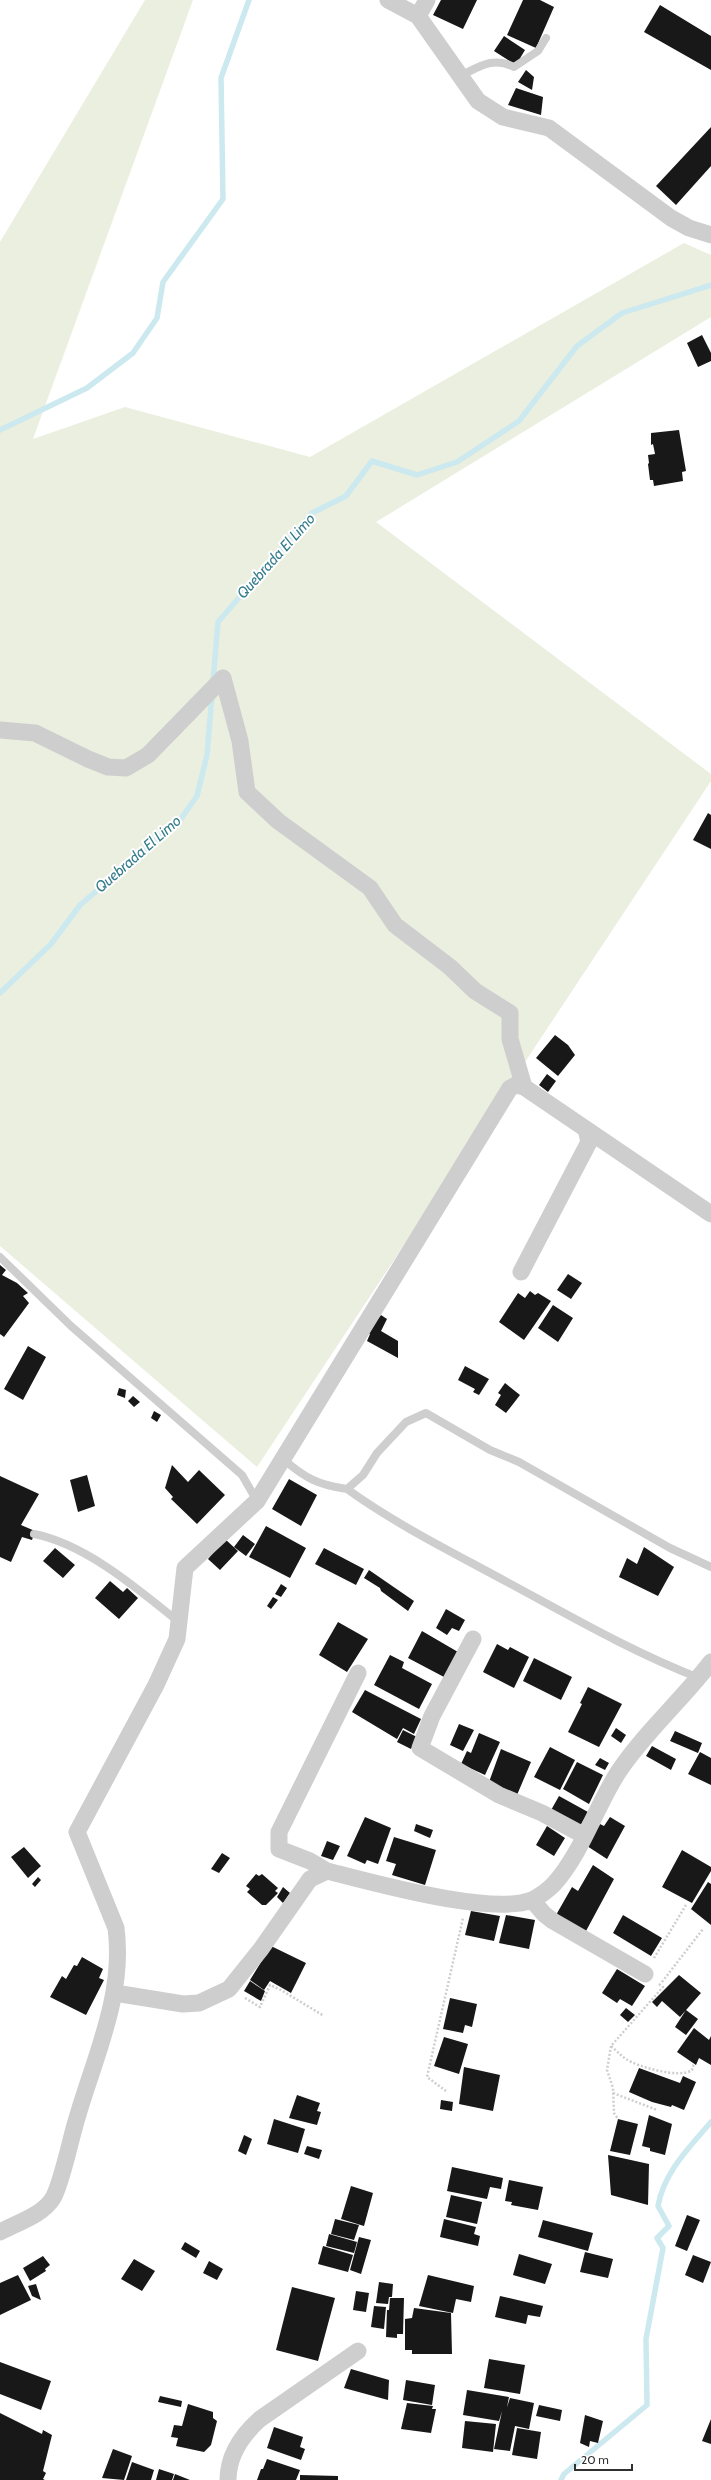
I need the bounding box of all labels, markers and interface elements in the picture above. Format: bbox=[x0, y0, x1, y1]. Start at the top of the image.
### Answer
water label: Quebrada El Limo bbox=[233, 510, 319, 602]
water label: Quebrada El Limo bbox=[91, 811, 185, 896]
scale bar bbox=[575, 2446, 632, 2472]
text: 20 m bbox=[581, 2452, 609, 2467]

